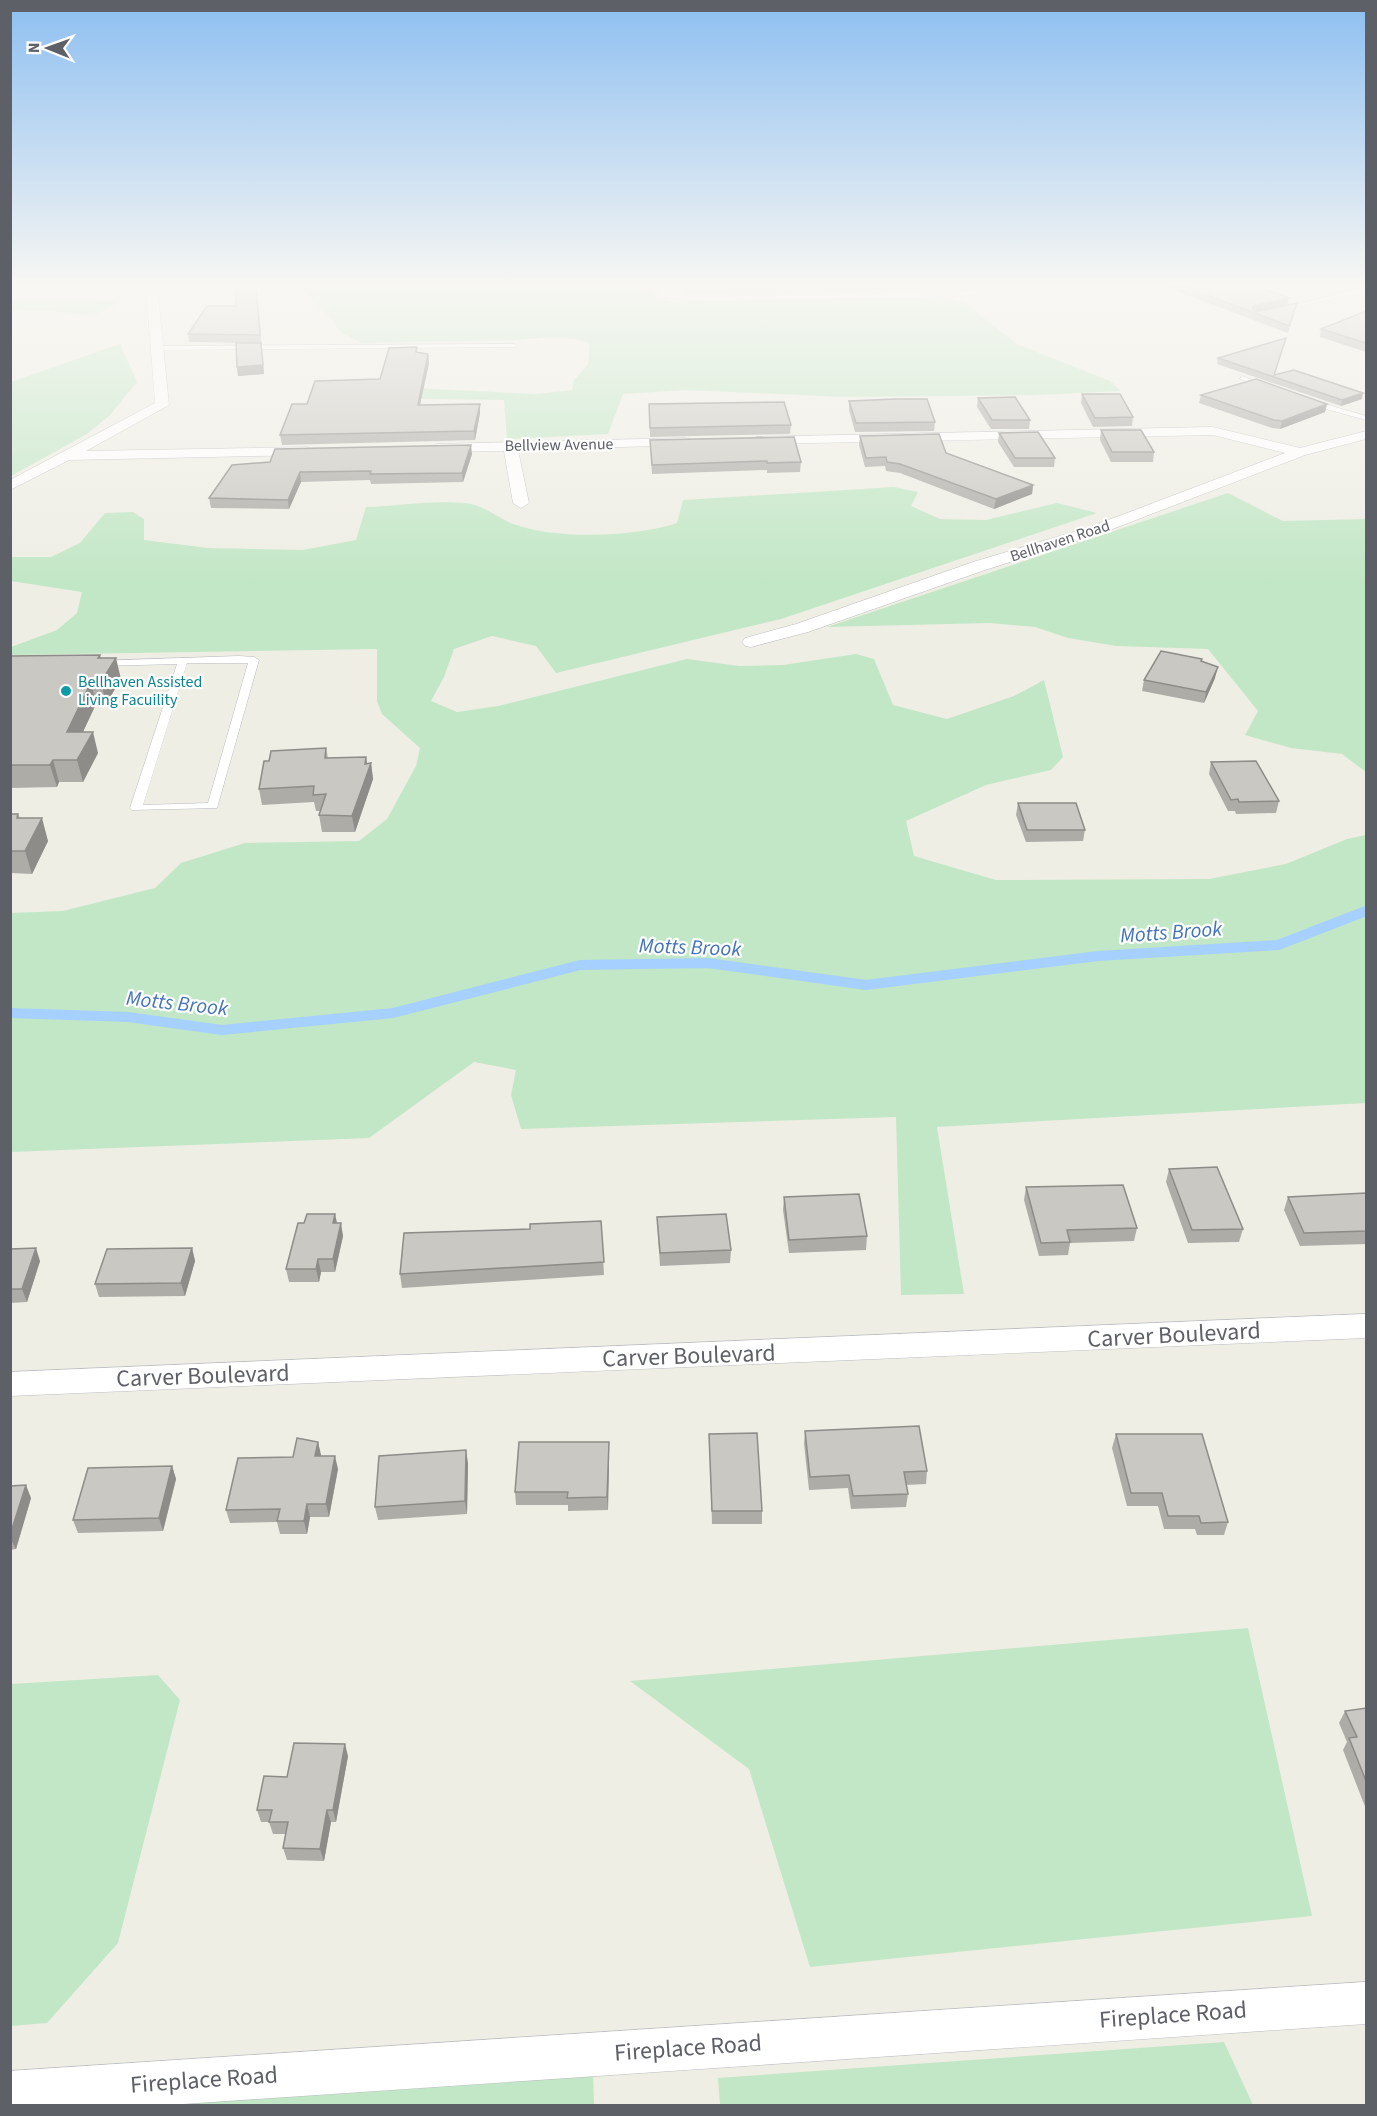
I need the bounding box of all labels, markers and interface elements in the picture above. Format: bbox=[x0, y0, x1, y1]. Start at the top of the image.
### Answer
north arrow bbox=[18, 18, 78, 78]
text: N bbox=[23, 42, 45, 53]
street label: Bellview Avenue bbox=[504, 433, 614, 457]
street label: Bellhaven Road bbox=[1007, 514, 1113, 568]
place label: Bellhaven Assisted Living Facuility bbox=[78, 671, 202, 711]
marker: Bellhaven Assisted Living Facuility bbox=[59, 684, 73, 698]
water label: Motts Brook bbox=[1119, 913, 1224, 951]
water label: Motts Brook bbox=[638, 930, 743, 964]
water label: Motts Brook bbox=[125, 983, 230, 1023]
street label: Carver Boulevard bbox=[1086, 1313, 1262, 1357]
street label: Carver Boulevard bbox=[602, 1335, 776, 1377]
street label: Carver Boulevard bbox=[116, 1355, 290, 1397]
street label: Fireplace Road bbox=[1098, 1992, 1248, 2038]
street label: Fireplace Road bbox=[613, 2025, 763, 2071]
street label: Fireplace Road bbox=[129, 2057, 279, 2103]

